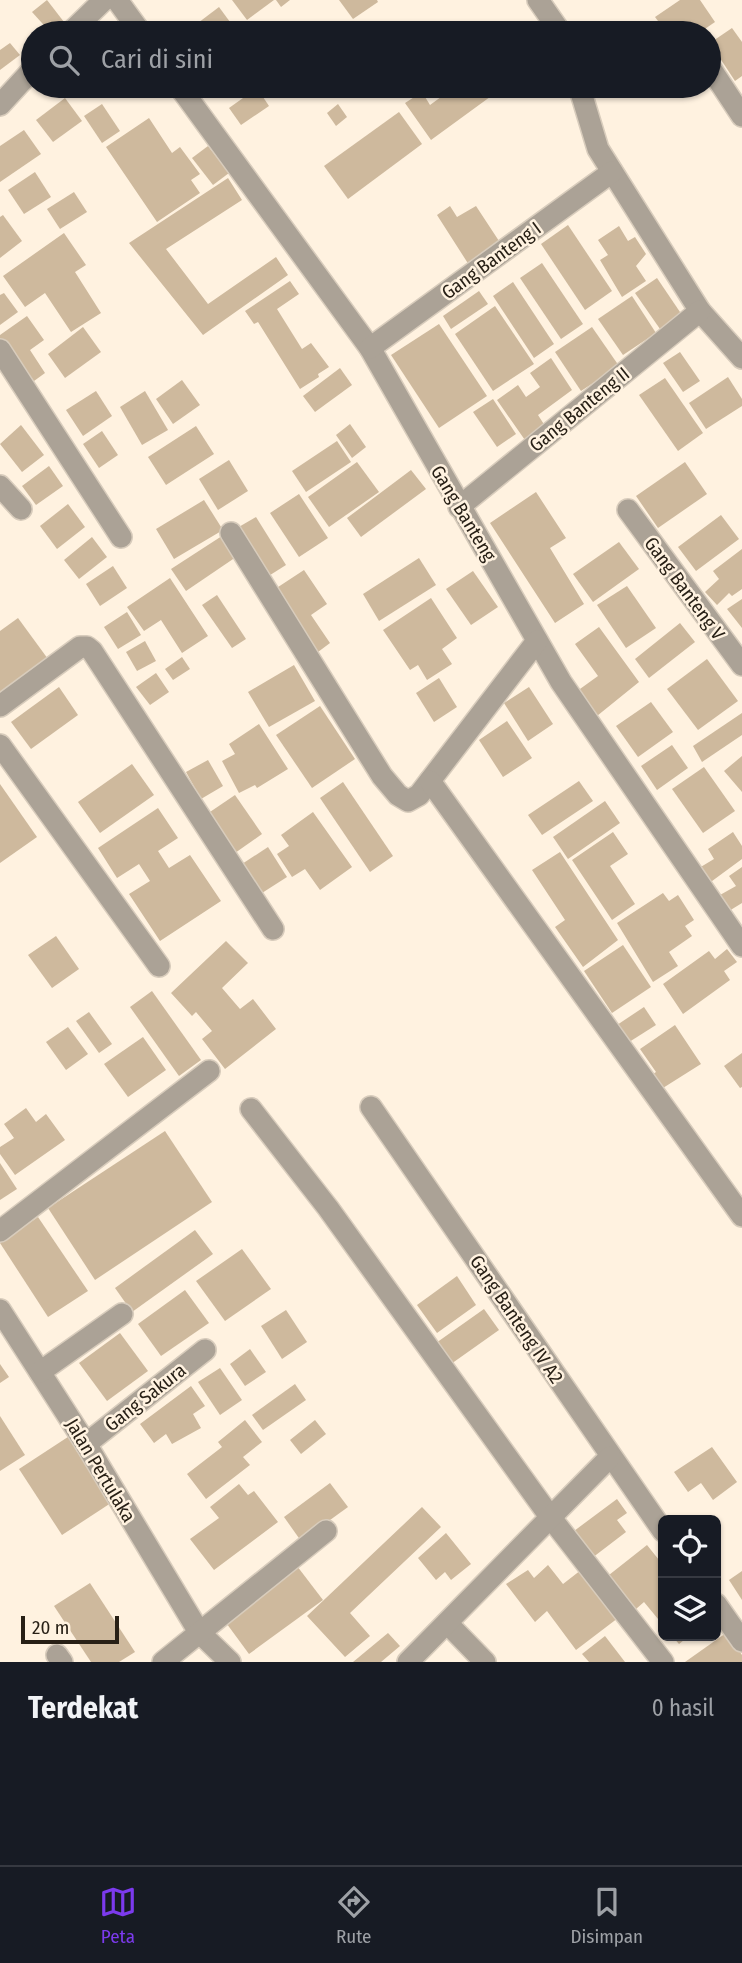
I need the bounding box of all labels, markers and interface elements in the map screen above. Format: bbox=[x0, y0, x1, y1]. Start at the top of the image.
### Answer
search box bbox=[21, 21, 721, 98]
icon: search bbox=[45, 41, 83, 79]
text: Cari di sini bbox=[101, 44, 213, 75]
street label: Gang Banteng I bbox=[437, 217, 545, 304]
street label: Gang Banteng II bbox=[525, 362, 634, 457]
street label: Gang Banteng bbox=[426, 461, 501, 565]
street label: Gang Banteng V bbox=[640, 532, 730, 645]
street label: Gang Banteng IV A2 bbox=[465, 1251, 568, 1388]
street label: Gang Sakura bbox=[100, 1359, 190, 1436]
street label: Jalan Pertulaka bbox=[61, 1414, 140, 1526]
map controls bbox=[658, 1515, 721, 1641]
button: locate bbox=[658, 1515, 721, 1578]
button: layers bbox=[658, 1578, 721, 1641]
scale bar bbox=[21, 1613, 119, 1645]
text: 20 m bbox=[32, 1616, 69, 1639]
text: Terdekat bbox=[28, 1690, 138, 1726]
text: 0 hasil bbox=[652, 1694, 714, 1722]
tab: Peta bbox=[99, 1883, 137, 1948]
tab: Rute bbox=[335, 1883, 373, 1948]
tab: Disimpan bbox=[570, 1883, 643, 1948]

